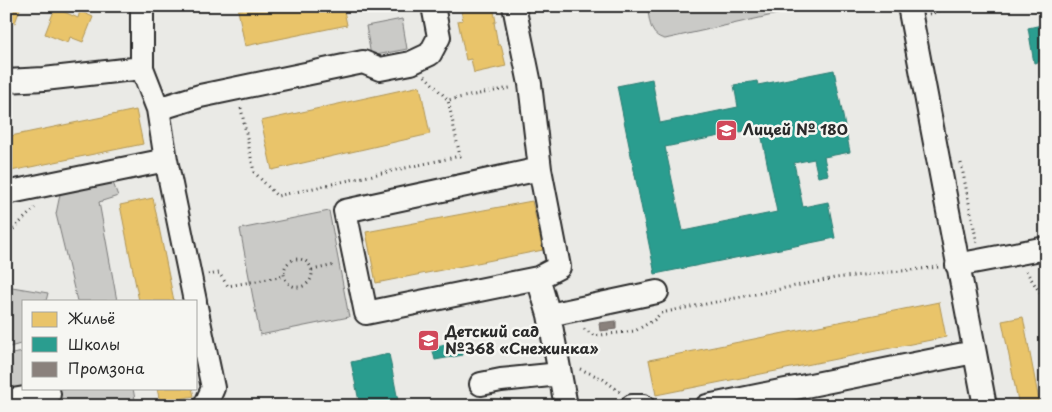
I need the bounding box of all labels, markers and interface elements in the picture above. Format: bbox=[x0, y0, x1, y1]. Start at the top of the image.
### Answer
place label: Лицей № 180 bbox=[743, 117, 848, 140]
school or university icon: Лицей № 180 bbox=[715, 118, 739, 142]
legend bbox=[22, 300, 198, 390]
text: Жильё bbox=[67, 306, 115, 329]
place label: Детский сад №368 «Снежинка» bbox=[444, 319, 599, 359]
school or university icon: Детский сад №368 «Снежинка» bbox=[417, 329, 441, 353]
text: Школы bbox=[68, 332, 120, 355]
text: Промзона bbox=[68, 356, 145, 379]

